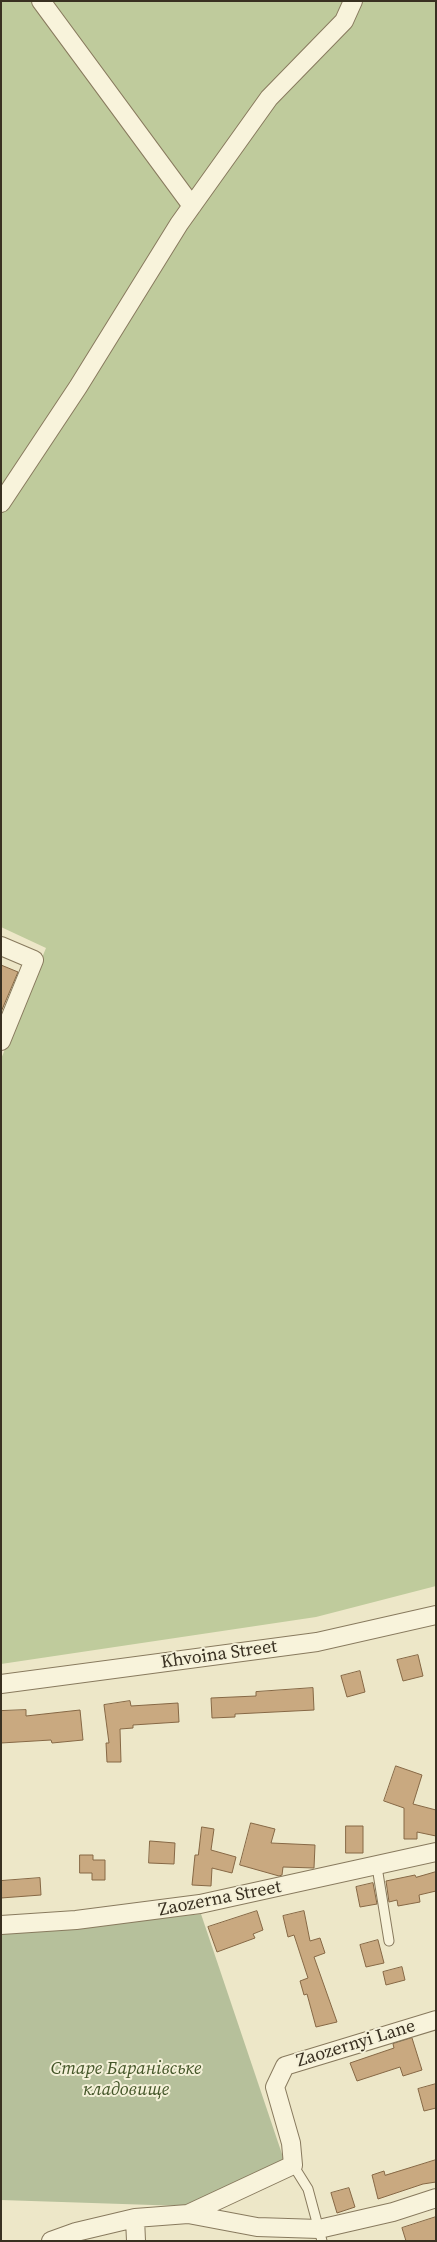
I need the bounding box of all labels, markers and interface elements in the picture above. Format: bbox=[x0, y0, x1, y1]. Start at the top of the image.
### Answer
street label: Khvoina Street bbox=[160, 1636, 278, 1674]
street label: Zaozerna Street bbox=[157, 1876, 283, 1922]
street label: Zaozernyi Lane bbox=[294, 2016, 418, 2072]
park label: Старе Баранівське кладовище bbox=[51, 2058, 201, 2100]

